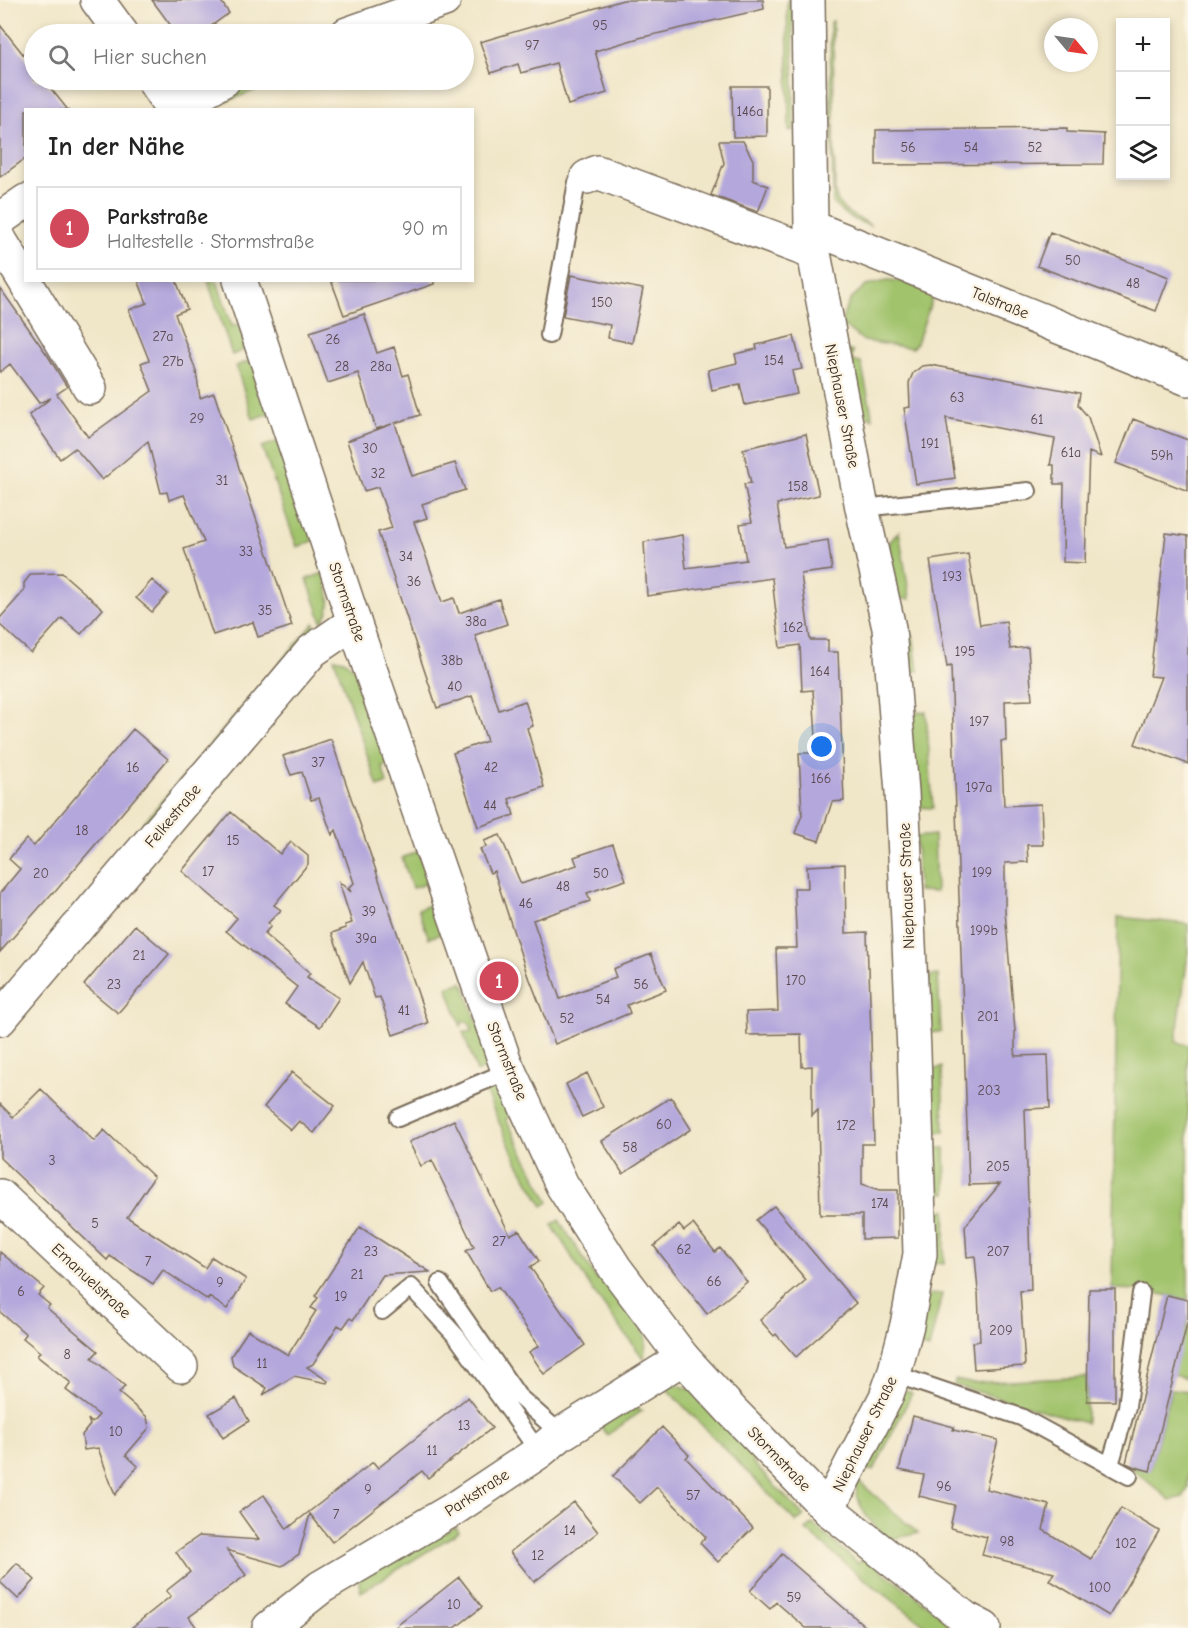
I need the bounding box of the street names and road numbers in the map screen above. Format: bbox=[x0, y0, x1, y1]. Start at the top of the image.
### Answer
street label: Talstraße bbox=[969, 283, 1031, 323]
street label: Niephauser Straße bbox=[821, 342, 863, 470]
street label: Stormstraße bbox=[325, 560, 369, 644]
street label: Felkestraße bbox=[141, 781, 205, 851]
street label: Niephauser Straße bbox=[896, 823, 918, 949]
street label: Stormstraße bbox=[483, 1019, 531, 1103]
street label: Emanuelstraße bbox=[48, 1240, 134, 1322]
street label: Niephauser Straße bbox=[829, 1373, 901, 1495]
street label: Stormstraße bbox=[744, 1423, 814, 1495]
street label: Parkstraße bbox=[442, 1466, 512, 1520]

